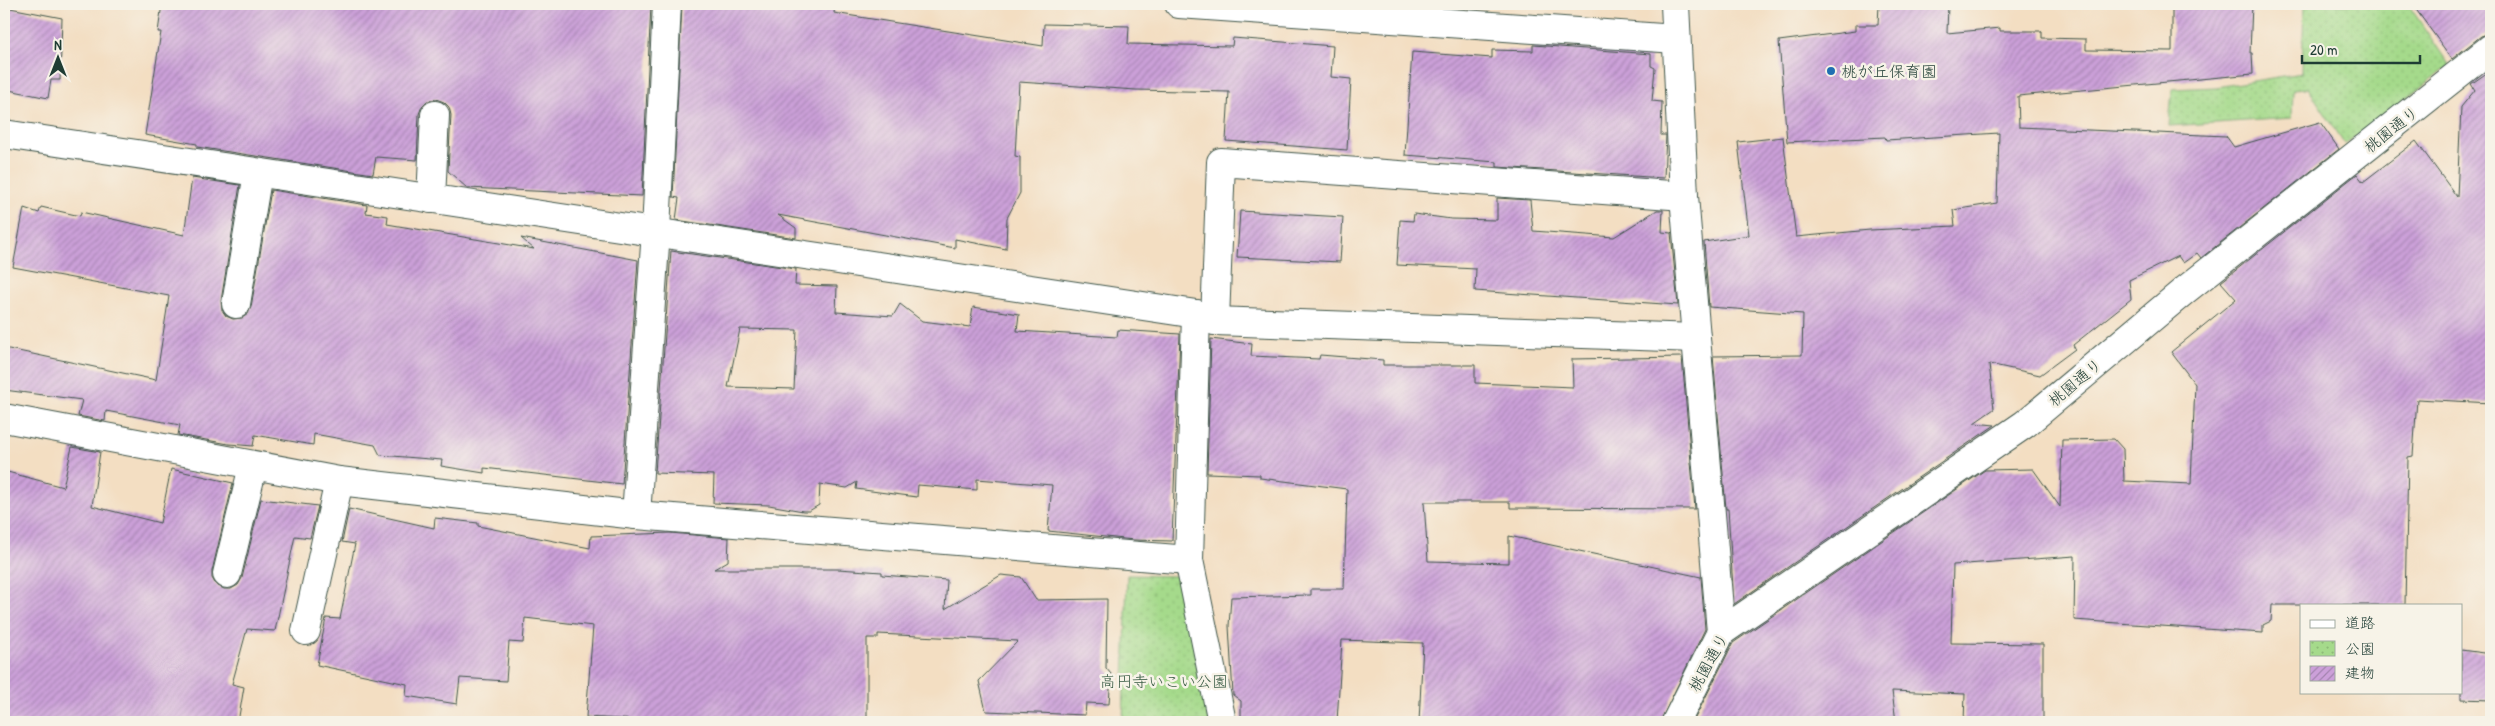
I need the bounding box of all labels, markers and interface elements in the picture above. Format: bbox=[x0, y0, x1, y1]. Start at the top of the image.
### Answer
north arrow bbox=[32, 32, 82, 82]
scale bar bbox=[2302, 32, 2420, 64]
text: N bbox=[54, 35, 62, 54]
text: 20 m bbox=[2310, 39, 2337, 60]
place label: 桃が丘保育園 bbox=[1841, 60, 1937, 82]
marker: 桃が丘保育園 bbox=[1825, 65, 1837, 77]
street label: 桃園通り bbox=[2359, 101, 2423, 157]
street label: 桃園通り bbox=[2043, 353, 2107, 411]
legend bbox=[2300, 604, 2462, 694]
text: 道路 bbox=[2345, 612, 2375, 633]
street label: 桃園通り bbox=[1683, 629, 1733, 695]
text: 公園 bbox=[2345, 638, 2375, 659]
text: 建物 bbox=[2345, 662, 2375, 683]
park label: 高円寺いこい公園 bbox=[1100, 670, 1228, 692]

